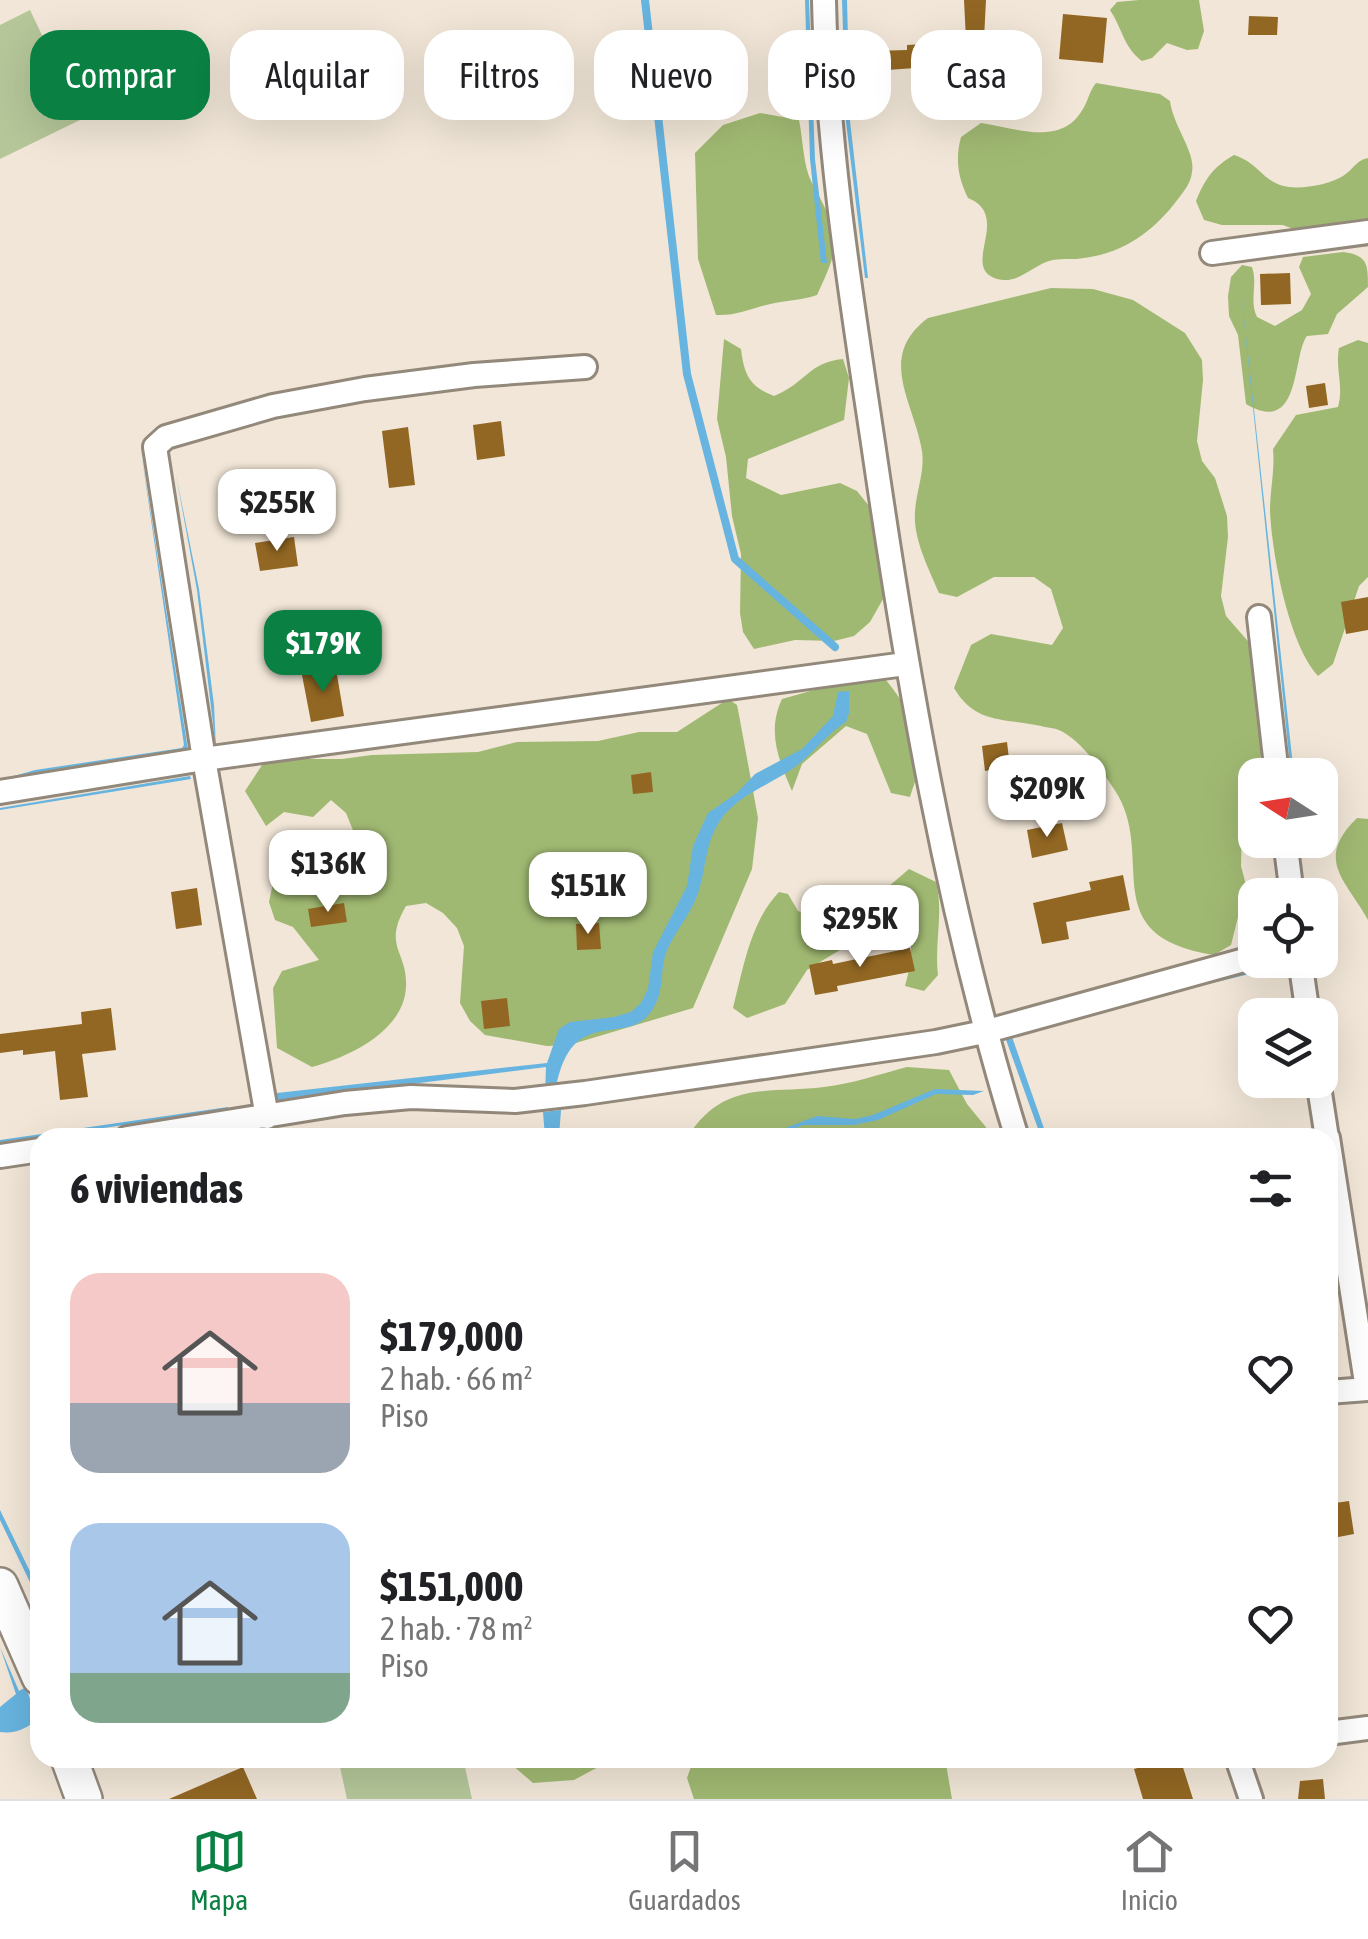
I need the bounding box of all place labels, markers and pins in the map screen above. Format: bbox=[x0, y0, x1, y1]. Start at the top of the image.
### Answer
pin: $255K bbox=[207, 469, 347, 554]
pin: $179K bbox=[253, 610, 393, 695]
pin: $209K bbox=[977, 755, 1117, 840]
pin: $136K bbox=[258, 830, 398, 915]
pin: $151K bbox=[518, 852, 658, 937]
pin: $295K bbox=[790, 885, 930, 970]

